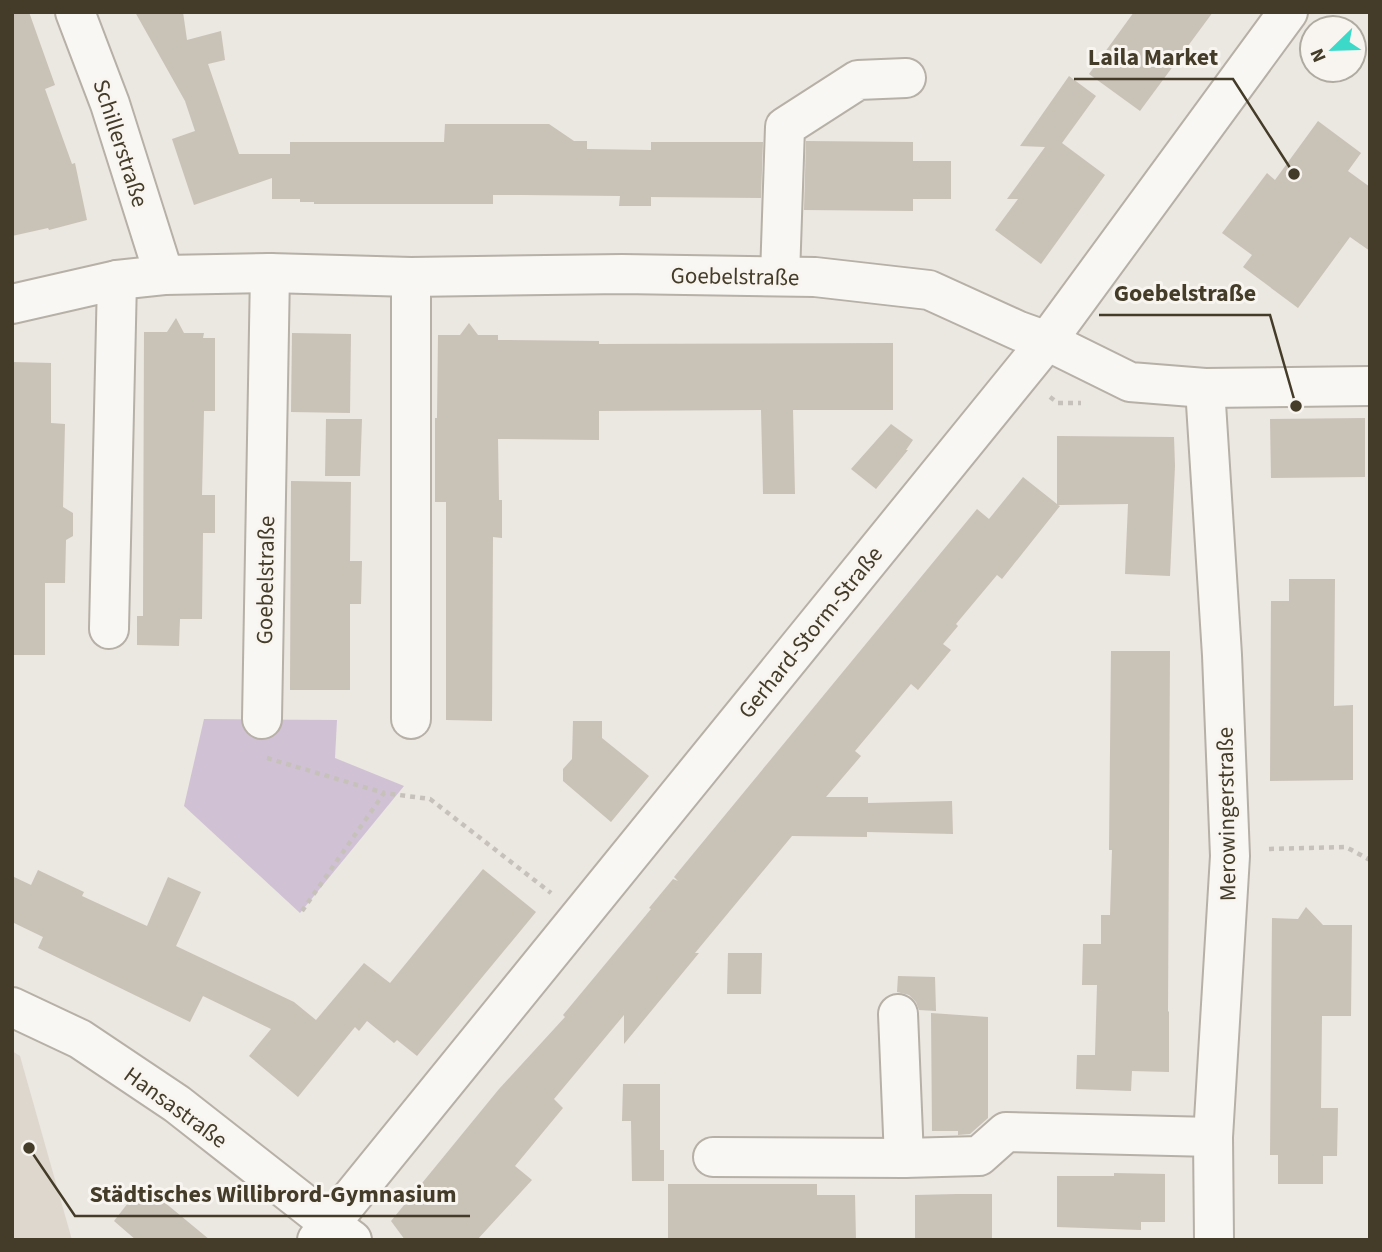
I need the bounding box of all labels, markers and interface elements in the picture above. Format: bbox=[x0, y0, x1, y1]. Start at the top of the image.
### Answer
north arrow bbox=[1298, 14, 1368, 84]
callout: Laila Market bbox=[1074, 34, 1233, 79]
text: Laila Market bbox=[1088, 40, 1218, 75]
text: N bbox=[1304, 44, 1334, 66]
street label: Schillerstraße bbox=[84, 75, 157, 211]
street label: Goebelstraße bbox=[670, 259, 800, 294]
callout: Goebelstraße bbox=[1099, 270, 1270, 315]
text: Goebelstraße bbox=[1114, 276, 1256, 311]
street label: Goebelstraße bbox=[248, 515, 283, 645]
street label: Gerhard-Storm-Straße bbox=[730, 539, 890, 726]
street label: Merowingerstraße bbox=[1208, 727, 1245, 901]
street label: Hansastraße bbox=[117, 1058, 234, 1156]
callout: Städtisches Willibrord-Gymnasium bbox=[75, 1171, 470, 1216]
text: Städtisches Willibrord-Gymnasium bbox=[89, 1177, 457, 1212]

